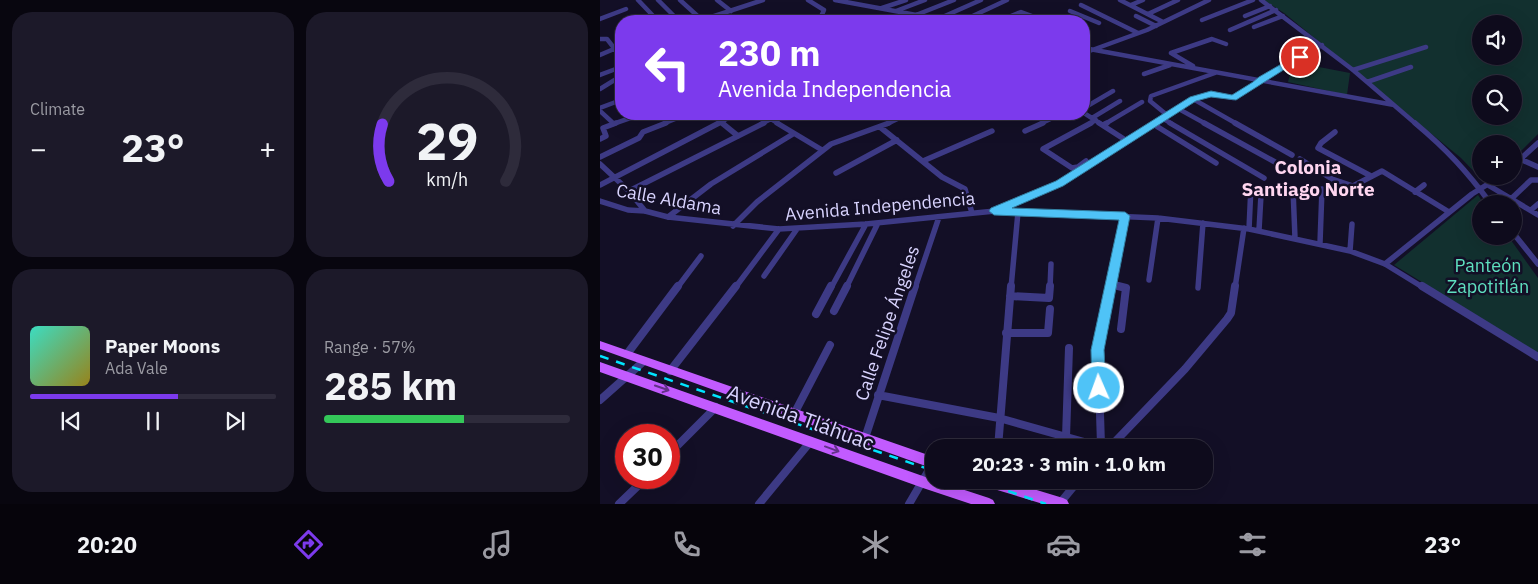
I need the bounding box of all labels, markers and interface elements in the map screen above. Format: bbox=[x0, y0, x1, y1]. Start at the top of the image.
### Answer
map controls bbox=[1472, 15, 1522, 245]
button: sound bbox=[1472, 15, 1522, 65]
text: 230 m bbox=[718, 30, 821, 76]
icon: left bbox=[635, 35, 700, 100]
pin bbox=[1279, 36, 1321, 78]
icon: arrive bbox=[1286, 43, 1314, 71]
text: Avenida Independencia bbox=[718, 74, 951, 103]
button: search bbox=[1472, 75, 1522, 125]
text: Climate bbox=[30, 99, 85, 119]
text: 29 bbox=[416, 107, 478, 174]
text: 23° bbox=[121, 123, 185, 172]
text: − bbox=[30, 130, 47, 167]
text: + bbox=[259, 130, 276, 167]
button: + bbox=[1472, 135, 1522, 185]
district label: Colonia Santiago Norte bbox=[1241, 155, 1375, 201]
text: km/h bbox=[426, 168, 468, 191]
street label: Calle Aldama bbox=[615, 178, 724, 220]
street label: Avenida Independencia bbox=[784, 186, 976, 226]
button: − bbox=[1472, 195, 1522, 245]
street label: Calle Felipe Ángeles bbox=[850, 242, 924, 404]
park label: Panteón Zapotitlán bbox=[1447, 254, 1529, 298]
text: Paper Moons bbox=[105, 334, 220, 358]
text: Range · 57% bbox=[324, 337, 416, 357]
text: Ada Vale bbox=[105, 358, 168, 378]
text: 285 km bbox=[324, 361, 457, 410]
position arrow bbox=[1072, 361, 1124, 413]
street label: Avenida Tláhuac bbox=[723, 377, 879, 457]
one-way arrow bbox=[654, 384, 670, 394]
icon: previous bbox=[57, 407, 85, 435]
icon: pause bbox=[139, 407, 167, 435]
icon: next bbox=[221, 407, 249, 435]
speed limit sign: 30 bbox=[615, 424, 680, 489]
one-way arrow bbox=[824, 445, 839, 454]
text: 20:23 · 3 min · 1.0 km bbox=[972, 452, 1166, 476]
icon: directions bbox=[291, 527, 326, 562]
icon: music bbox=[480, 527, 515, 562]
icon: phone bbox=[669, 527, 704, 562]
icon: climate bbox=[858, 527, 893, 562]
icon: car bbox=[1046, 527, 1081, 562]
icon: filters bbox=[1235, 527, 1270, 562]
text: 20:20 bbox=[77, 530, 137, 559]
text: 23° bbox=[1424, 530, 1461, 559]

